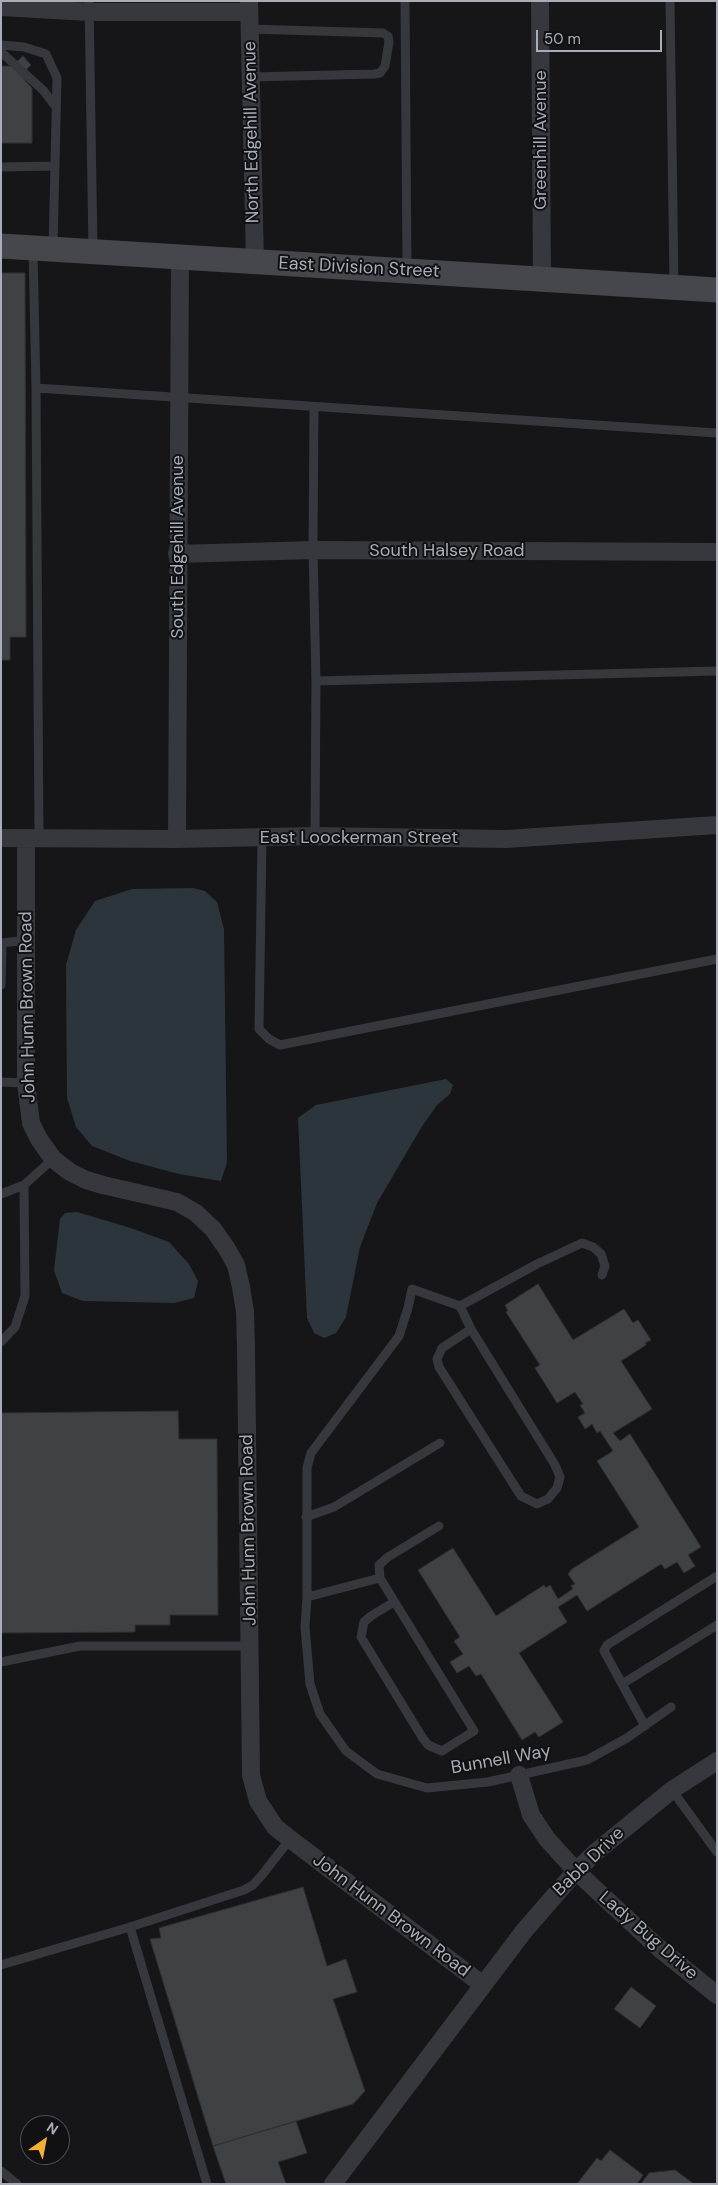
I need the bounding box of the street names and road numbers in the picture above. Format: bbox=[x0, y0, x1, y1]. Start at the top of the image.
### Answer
street label: North Edgehill Avenue bbox=[240, 41, 264, 223]
street label: Greenhill Avenue bbox=[530, 70, 552, 210]
street label: East Division Street bbox=[278, 253, 440, 283]
street label: South Edgehill Avenue bbox=[167, 455, 189, 639]
street label: South Halsey Road bbox=[369, 540, 525, 562]
street label: East Loockerman Street bbox=[260, 827, 458, 849]
street label: John Hunn Brown Road bbox=[16, 911, 40, 1103]
street label: John Hunn Brown Road bbox=[237, 1434, 261, 1626]
street label: Bunnell Way bbox=[449, 1741, 553, 1779]
street label: Babb Drive bbox=[549, 1823, 629, 1901]
street label: John Hunn Brown Road bbox=[308, 1850, 474, 1982]
street label: Lady Bug Drive bbox=[594, 1887, 702, 1985]

